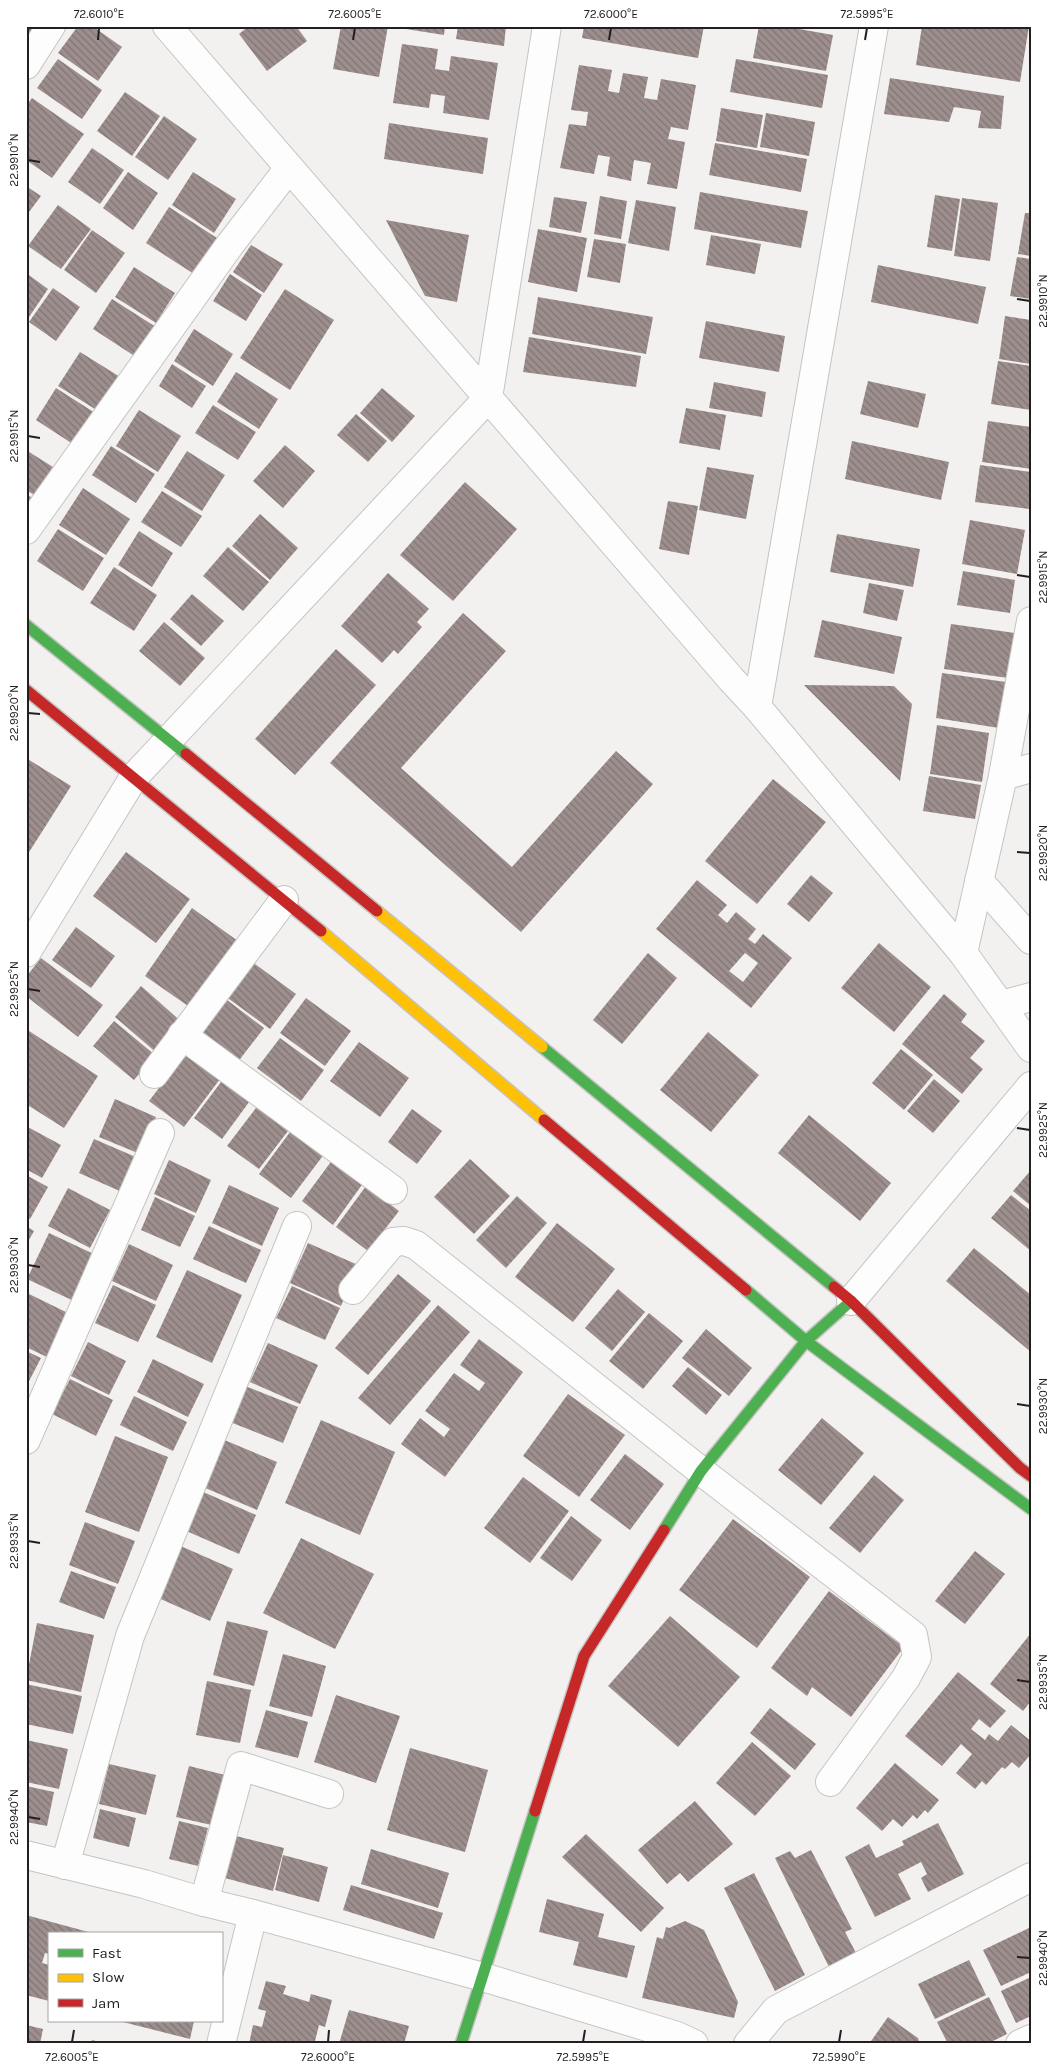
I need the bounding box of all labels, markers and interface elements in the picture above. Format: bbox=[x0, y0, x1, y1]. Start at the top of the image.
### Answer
text: 72.6010°E bbox=[74, 7, 124, 21]
text: 72.6005°E bbox=[328, 7, 382, 21]
text: 72.6000°E bbox=[584, 7, 638, 21]
text: 72.5995°E bbox=[840, 7, 894, 21]
text: 22.9910°N bbox=[7, 133, 21, 187]
text: 22.9910°N bbox=[1036, 274, 1050, 328]
text: 22.9915°N bbox=[7, 409, 21, 463]
text: 22.9915°N bbox=[1036, 550, 1050, 604]
text: 22.9920°N bbox=[7, 685, 21, 741]
text: 22.9920°N bbox=[1036, 825, 1050, 881]
text: 22.9925°N bbox=[7, 961, 21, 1017]
text: 22.9925°N bbox=[1036, 1102, 1050, 1158]
text: 22.9930°N bbox=[7, 1237, 21, 1293]
text: 22.9930°N bbox=[1036, 1378, 1050, 1434]
text: 22.9935°N bbox=[7, 1513, 21, 1569]
text: 22.9935°N bbox=[1036, 1654, 1050, 1710]
text: 22.9940°N bbox=[7, 1789, 21, 1845]
text: 22.9940°N bbox=[1036, 1930, 1050, 1986]
legend bbox=[48, 1932, 222, 2022]
text: Fast bbox=[92, 1944, 122, 1962]
text: Slow bbox=[92, 1968, 124, 1986]
text: Jam bbox=[92, 1994, 120, 2012]
text: 72.6005°E bbox=[45, 2050, 99, 2064]
text: 72.6000°E bbox=[301, 2050, 355, 2064]
text: 72.5995°E bbox=[556, 2050, 610, 2064]
text: 72.5990°E bbox=[812, 2050, 866, 2064]

